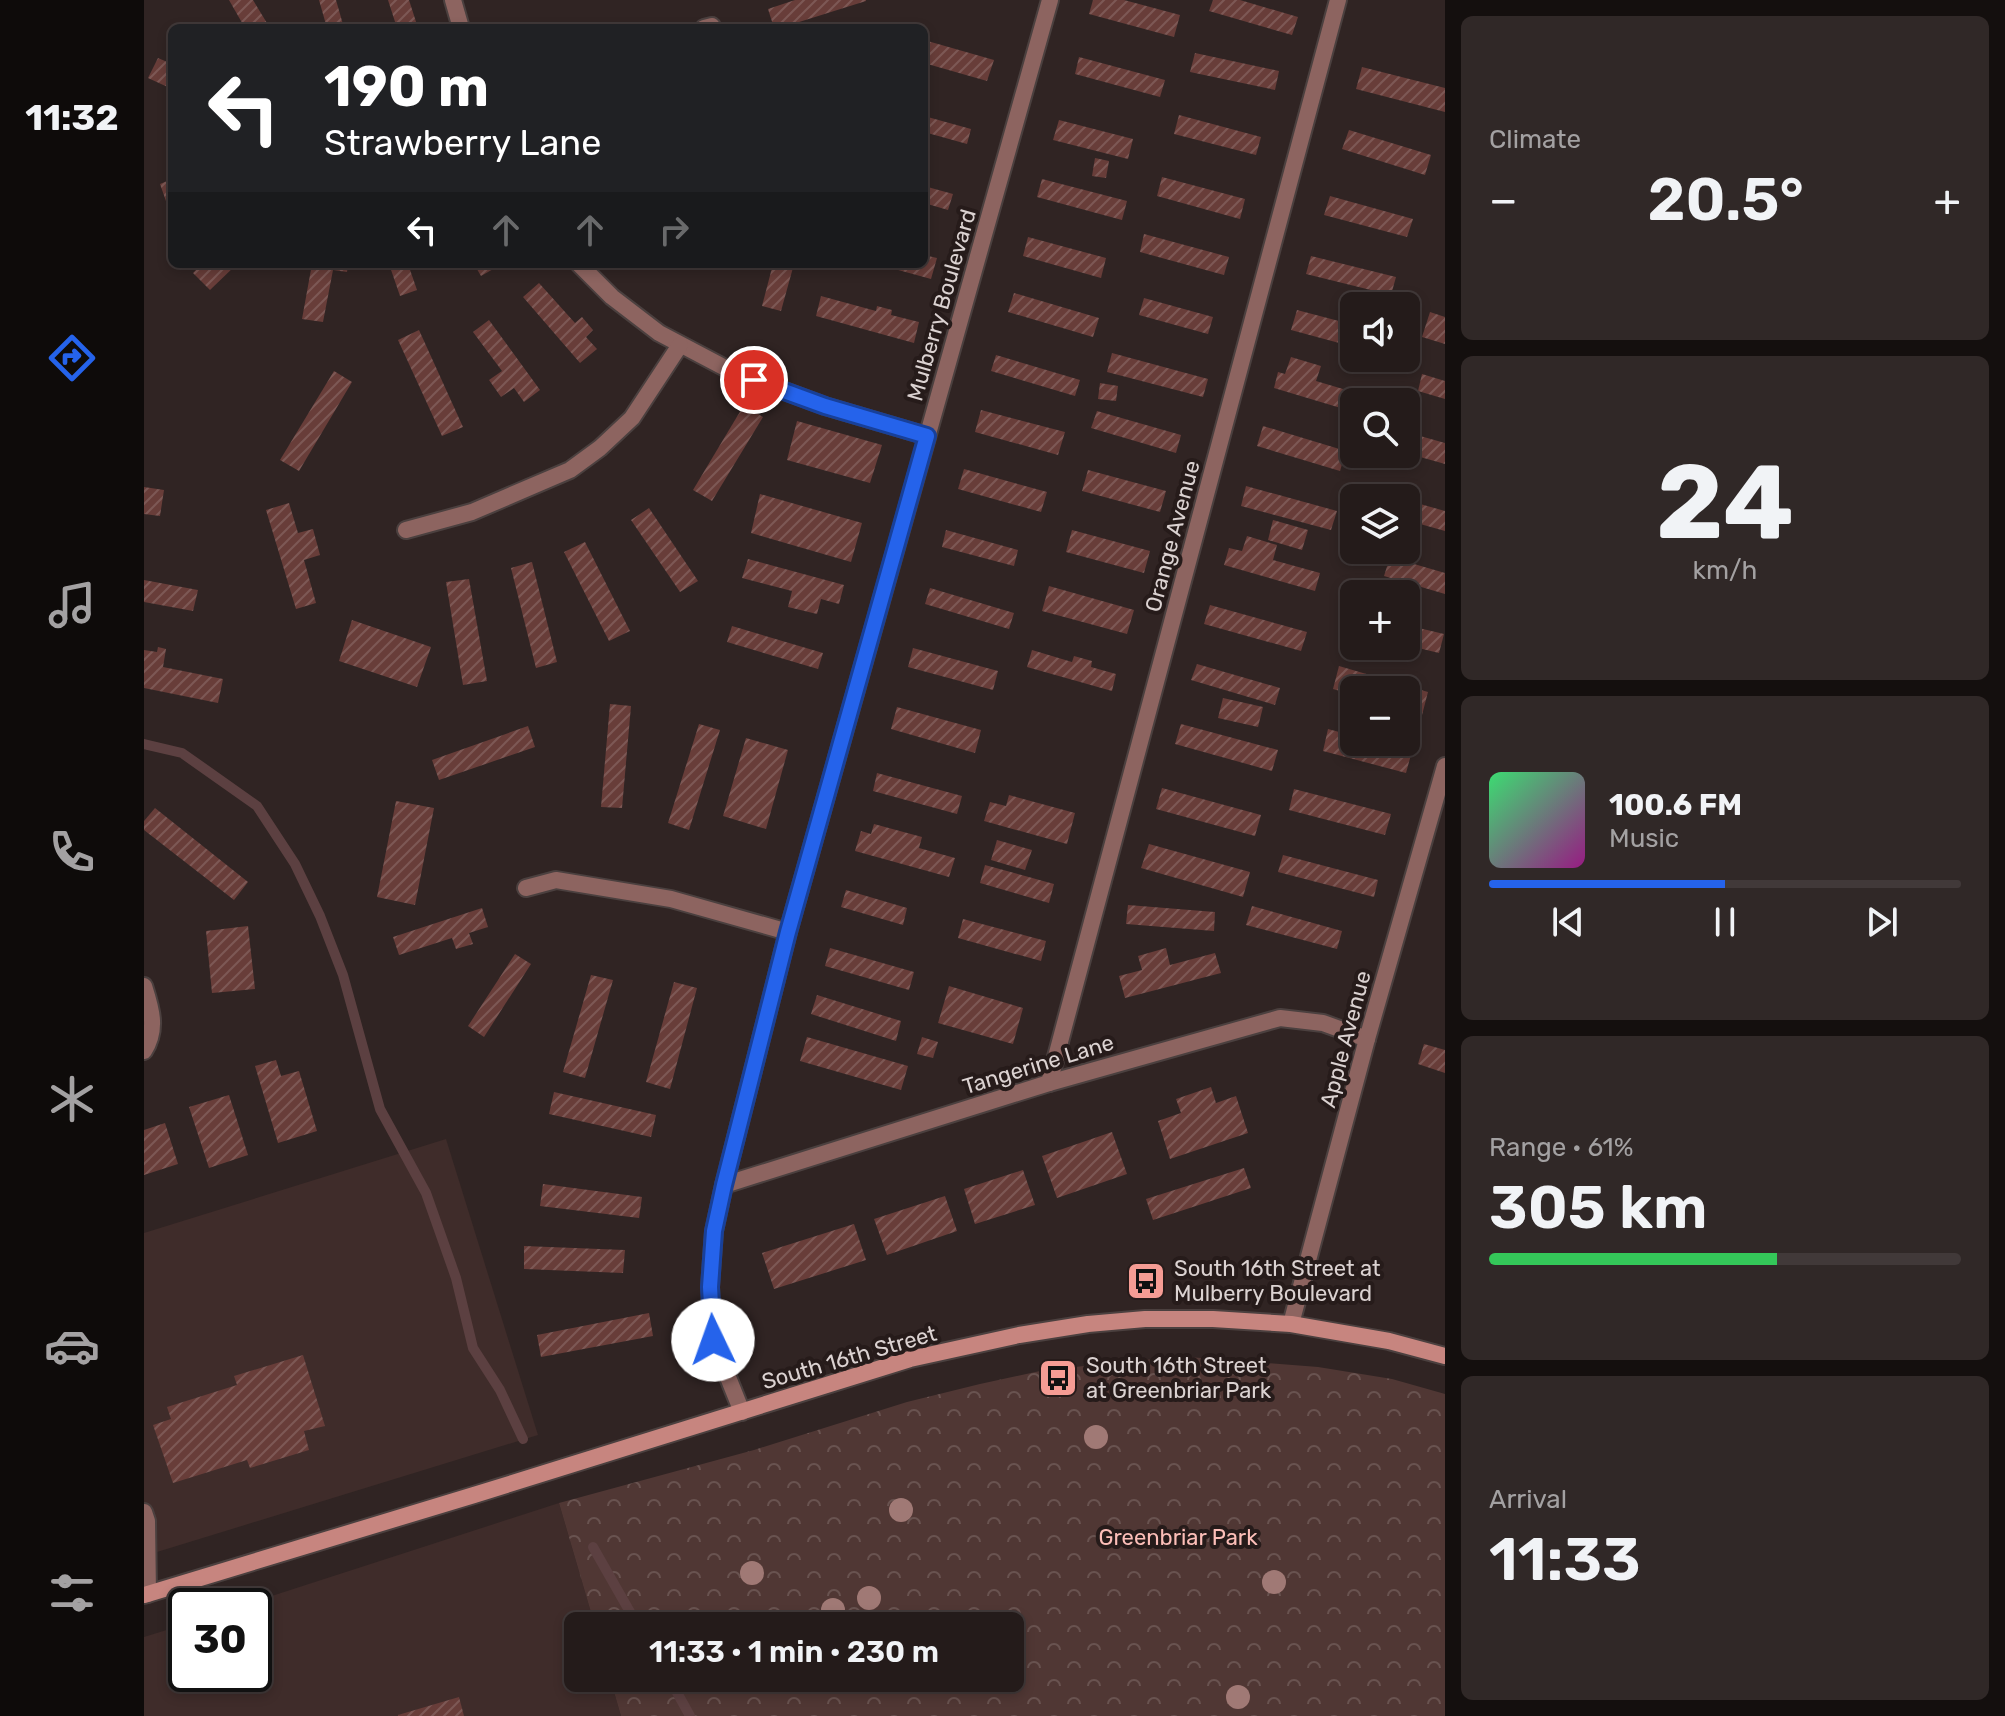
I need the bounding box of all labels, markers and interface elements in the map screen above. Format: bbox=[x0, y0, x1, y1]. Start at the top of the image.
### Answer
text: 190 m bbox=[324, 54, 489, 120]
icon: left bbox=[192, 56, 296, 160]
text: 11:32 bbox=[25, 96, 119, 139]
text: Strawberry Lane bbox=[324, 121, 601, 164]
text: Climate bbox=[1489, 124, 1581, 155]
text: 20.5° bbox=[1647, 164, 1804, 235]
text: − bbox=[1489, 174, 1518, 226]
text: + bbox=[1934, 174, 1961, 226]
street label: Mulberry Boulevard bbox=[901, 206, 982, 404]
icon: left bbox=[400, 208, 444, 252]
icon: ahead bbox=[484, 208, 528, 252]
icon: ahead bbox=[568, 208, 612, 252]
icon: right bbox=[652, 208, 696, 252]
map controls bbox=[1340, 292, 1420, 756]
button: sound bbox=[1340, 292, 1420, 372]
icon: directions bbox=[44, 330, 100, 386]
pin bbox=[720, 346, 788, 414]
icon: arrive bbox=[732, 358, 776, 402]
button: search bbox=[1340, 388, 1420, 468]
text: 24 bbox=[1656, 441, 1794, 564]
street label: Orange Avenue bbox=[1139, 457, 1206, 615]
button: layers bbox=[1340, 484, 1420, 564]
text: km/h bbox=[1693, 555, 1757, 586]
icon: music bbox=[44, 577, 100, 633]
button: + bbox=[1340, 580, 1420, 660]
button: − bbox=[1340, 676, 1420, 756]
text: 100.6 FM bbox=[1609, 787, 1742, 823]
text: Music bbox=[1609, 823, 1679, 854]
icon: phone bbox=[44, 824, 100, 880]
icon: previous bbox=[1546, 900, 1590, 944]
icon: pause bbox=[1703, 900, 1747, 944]
icon: next bbox=[1860, 900, 1904, 944]
street label: Apple Avenue bbox=[1314, 968, 1377, 1110]
street label: Tangerine Lane bbox=[959, 1029, 1117, 1100]
icon: climate bbox=[44, 1071, 100, 1127]
text: Range · 61% bbox=[1489, 1132, 1634, 1163]
text: 305 km bbox=[1489, 1172, 1707, 1243]
place label: South 16th Street at Mulberry Boulevard bbox=[1174, 1255, 1381, 1307]
bus stop icon: South 16th Street at Mulberry Boulevard bbox=[1125, 1260, 1167, 1302]
position arrow bbox=[671, 1298, 755, 1382]
icon: car bbox=[44, 1318, 100, 1374]
street label: South 16th Street bbox=[759, 1320, 940, 1395]
place label: South 16th Street at Greenbriar Park bbox=[1086, 1352, 1272, 1404]
bus stop icon: South 16th Street at Greenbriar Park bbox=[1037, 1357, 1079, 1399]
text: Arrival bbox=[1489, 1484, 1567, 1515]
park label: Greenbriar Park bbox=[1098, 1524, 1258, 1551]
text: 11:33 bbox=[1489, 1524, 1641, 1595]
icon: filters bbox=[44, 1565, 100, 1621]
speed limit sign: 30 bbox=[168, 1588, 272, 1692]
text: 11:33 · 1 min · 230 m bbox=[649, 1634, 939, 1670]

